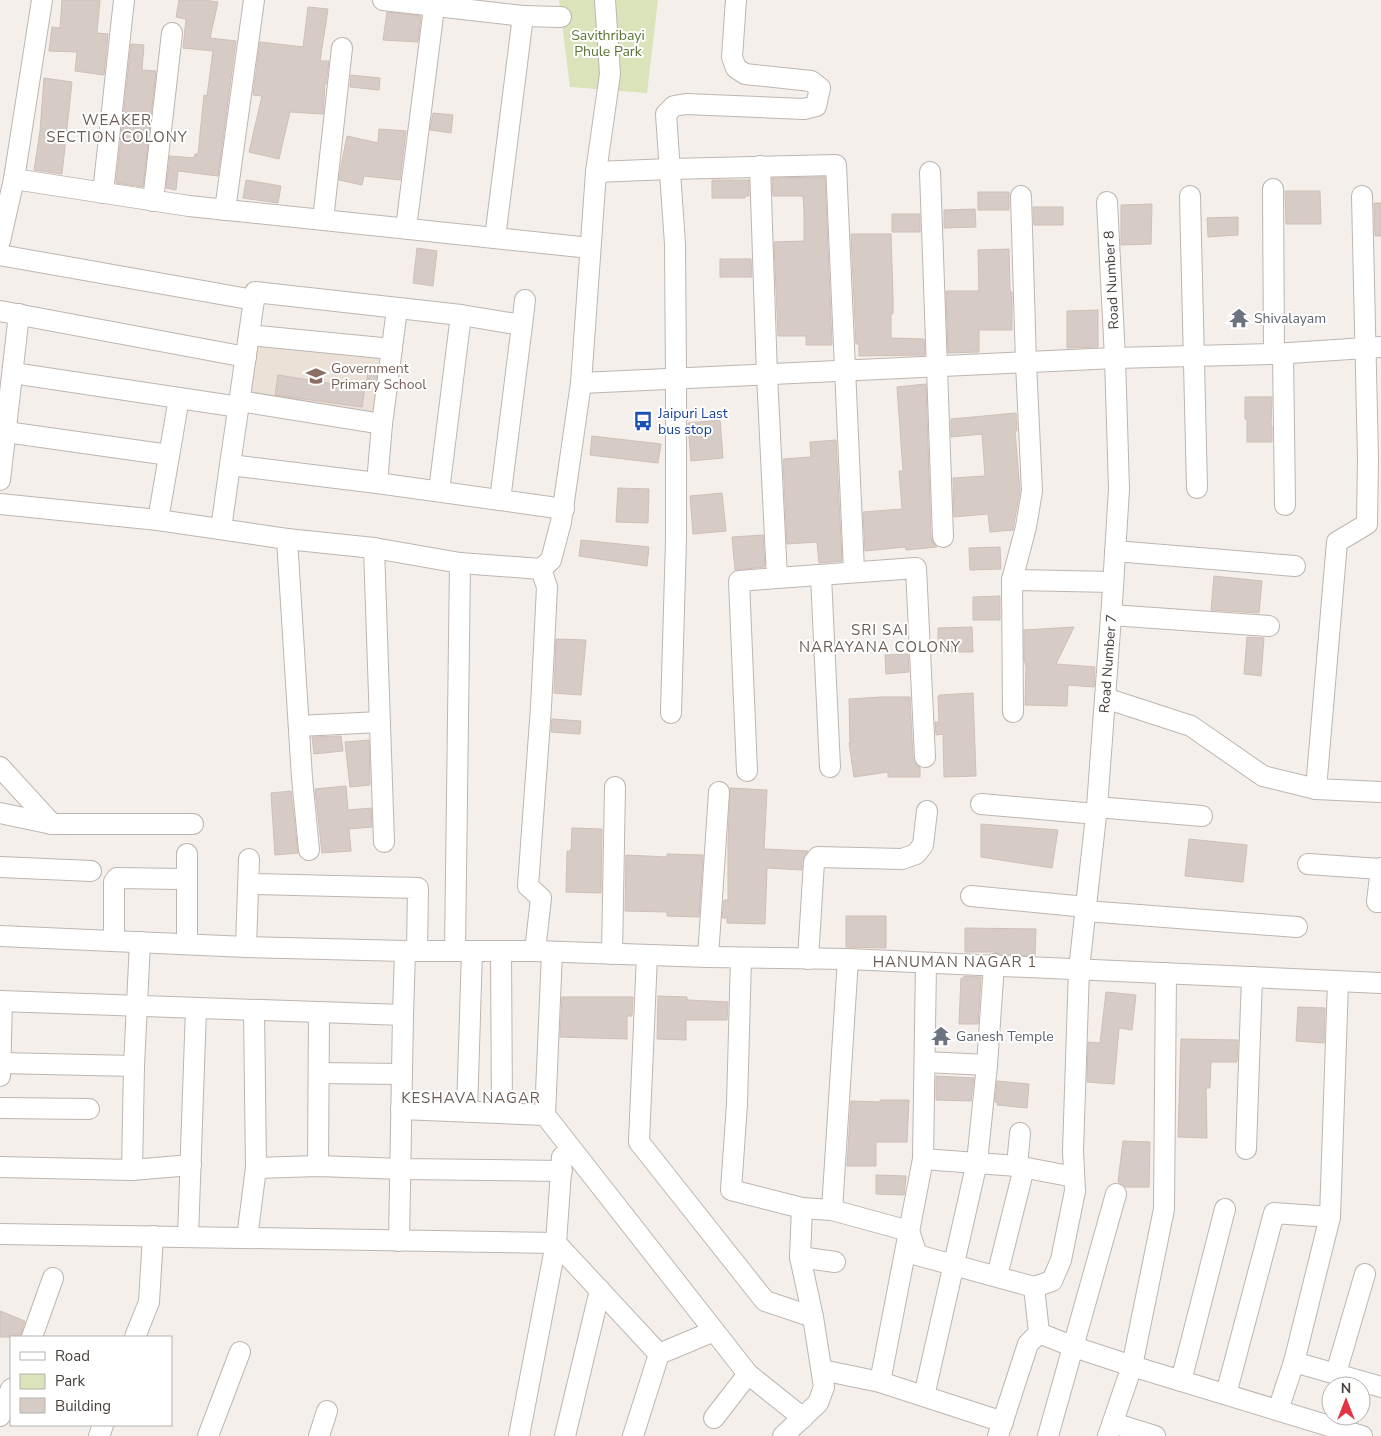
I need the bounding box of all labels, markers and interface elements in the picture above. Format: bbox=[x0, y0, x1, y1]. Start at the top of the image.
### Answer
park label: Savithribayi Phule Park bbox=[571, 26, 645, 61]
district label: WEAKER SECTION COLONY bbox=[46, 110, 188, 147]
street label: Road Number 8 bbox=[1099, 230, 1124, 330]
temple icon: Shivalayam bbox=[1228, 307, 1250, 329]
place label: Shivalayam bbox=[1254, 309, 1326, 328]
place label: Government Primary School bbox=[331, 359, 427, 394]
school or university icon: Government Primary School bbox=[305, 365, 327, 387]
place label: Jaipuri Last bus stop bbox=[657, 404, 728, 439]
bus stop icon: Jaipuri Last bus stop bbox=[632, 410, 654, 432]
street label: Road Number 7 bbox=[1095, 614, 1121, 714]
district label: SRI SAI NARAYANA COLONY bbox=[799, 620, 961, 657]
district label: HANUMAN NAGAR 1 bbox=[873, 952, 1037, 972]
temple icon: Ganesh Temple bbox=[930, 1025, 952, 1047]
place label: Ganesh Temple bbox=[956, 1027, 1054, 1046]
district label: KESHAVA NAGAR bbox=[401, 1088, 541, 1108]
legend bbox=[10, 1336, 172, 1426]
text: Road bbox=[55, 1346, 90, 1366]
text: Park bbox=[55, 1371, 85, 1391]
north arrow bbox=[1321, 1376, 1371, 1426]
text: N bbox=[1341, 1379, 1351, 1398]
text: Building bbox=[55, 1396, 111, 1416]

